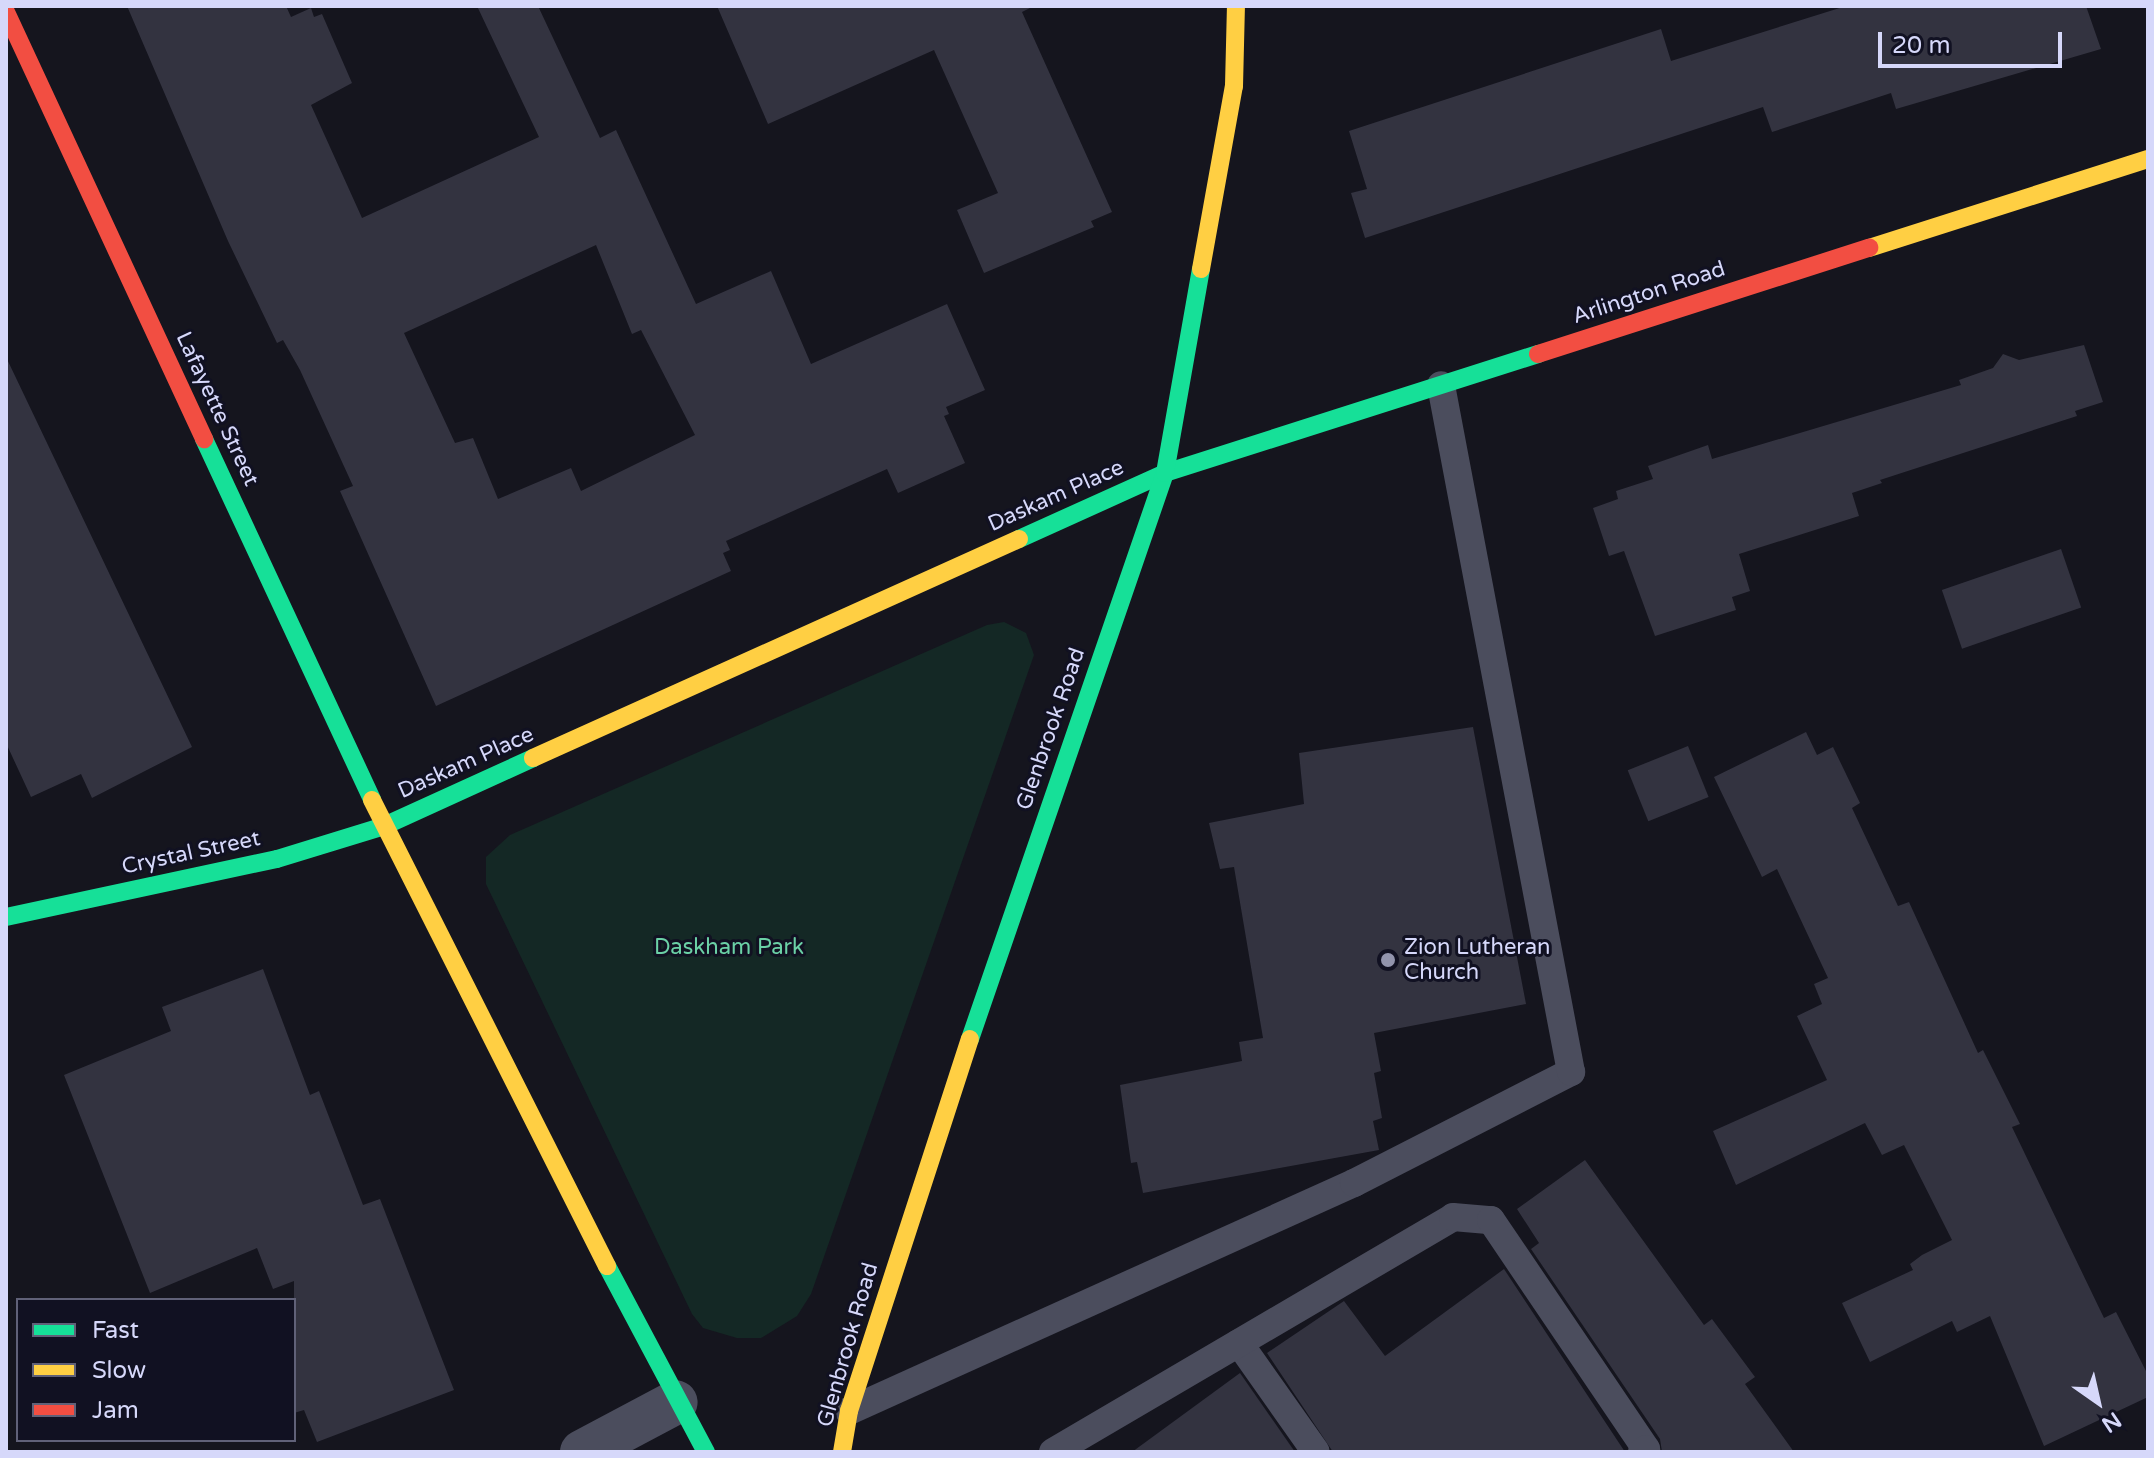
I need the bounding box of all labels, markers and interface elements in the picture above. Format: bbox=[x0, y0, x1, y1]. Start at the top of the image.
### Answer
scale bar bbox=[1882, 16, 2066, 66]
text: 20 m bbox=[1892, 31, 1950, 60]
street label: Arlington Road bbox=[1569, 256, 1729, 330]
street label: Lafayette Street bbox=[170, 328, 264, 490]
street label: Daskam Place bbox=[984, 454, 1128, 538]
street label: Glenbrook Road bbox=[1011, 644, 1091, 814]
street label: Daskam Place bbox=[394, 721, 538, 805]
street label: Crystal Street bbox=[119, 825, 263, 881]
place label: Zion Lutheran Church bbox=[1404, 934, 1551, 986]
park label: Daskham Park bbox=[654, 935, 804, 961]
marker: Zion Lutheran Church bbox=[1379, 951, 1397, 969]
street label: Glenbrook Road bbox=[812, 1260, 884, 1430]
legend bbox=[16, 1298, 296, 1442]
text: Fast bbox=[92, 1316, 139, 1345]
text: Slow bbox=[92, 1356, 146, 1385]
north arrow bbox=[2058, 1362, 2138, 1442]
text: Jam bbox=[92, 1396, 139, 1425]
text: N bbox=[2097, 1406, 2126, 1438]

